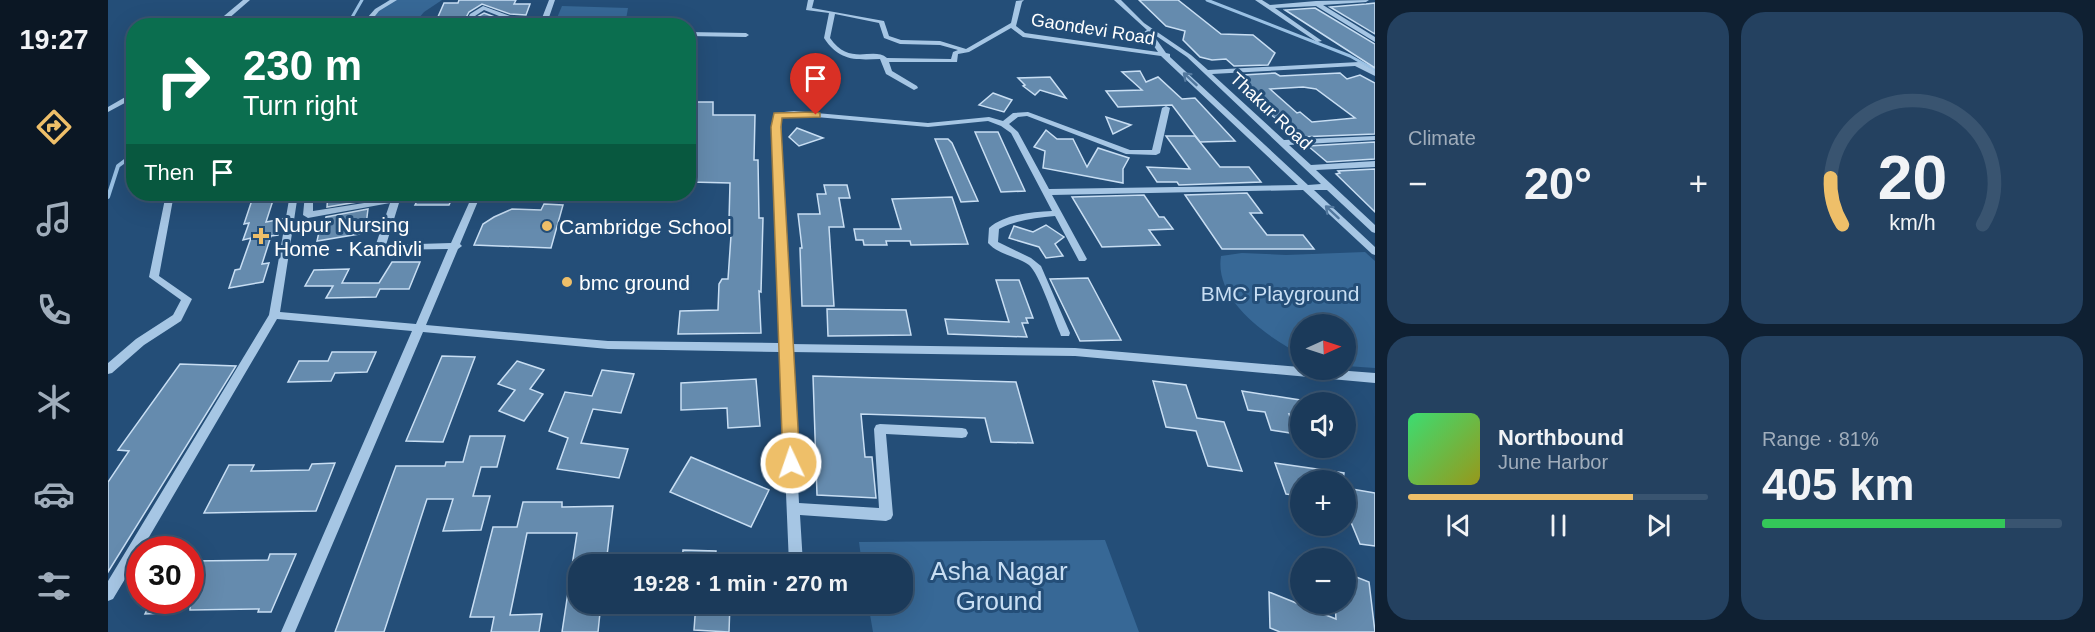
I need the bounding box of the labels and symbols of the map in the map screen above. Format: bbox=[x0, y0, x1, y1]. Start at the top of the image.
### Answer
street label: Gaondevi Road bbox=[1030, 9, 1156, 49]
pin bbox=[790, 53, 841, 115]
street label: Thakur Road bbox=[1226, 68, 1316, 154]
one-way arrow bbox=[1183, 72, 1198, 86]
one-way arrow bbox=[1325, 205, 1340, 219]
place label: Nupur Nursing Home - Kandivli bbox=[274, 213, 422, 260]
place label: Cambridge School bbox=[559, 215, 732, 238]
marker: Cambridge School bbox=[540, 219, 554, 233]
marker: Nupur Nursing Home - Kandivli bbox=[252, 227, 270, 245]
place label: bmc ground bbox=[579, 271, 690, 294]
marker: bmc ground bbox=[560, 275, 574, 289]
park label: BMC Playground bbox=[1201, 282, 1359, 305]
north arrow bbox=[1290, 314, 1356, 380]
position arrow bbox=[759, 431, 823, 495]
speed limit sign: 30 bbox=[126, 536, 204, 614]
park label: Asha Nagar Ground bbox=[930, 556, 1068, 616]

